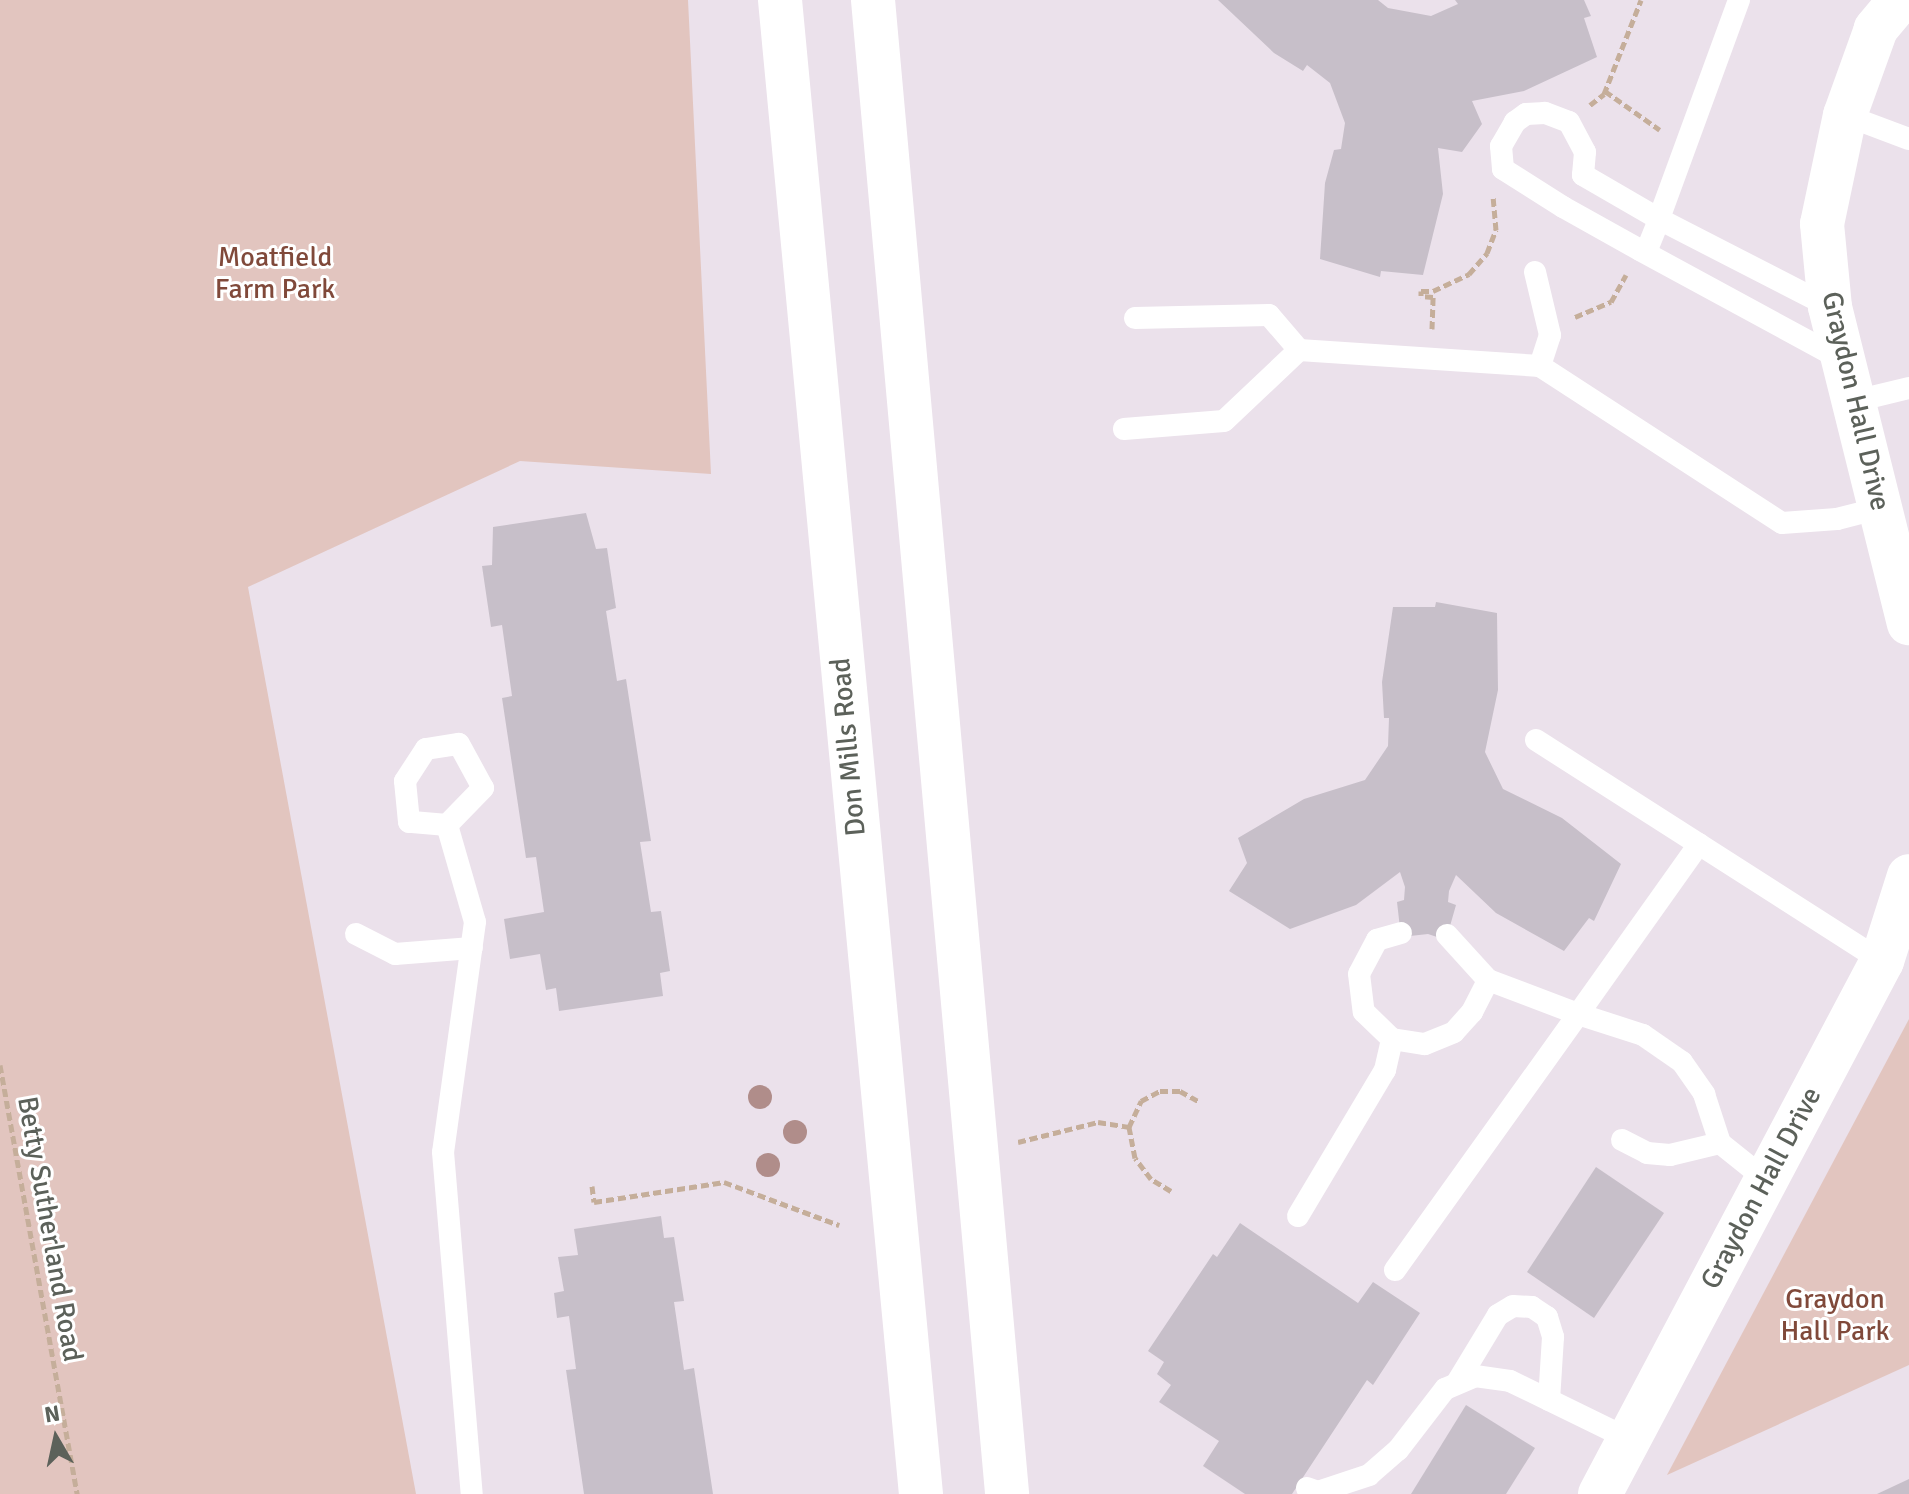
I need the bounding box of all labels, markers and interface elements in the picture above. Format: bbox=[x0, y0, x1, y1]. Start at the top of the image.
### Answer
park label: Moatfield Farm Park bbox=[215, 240, 335, 306]
street label: Graydon Hall Drive bbox=[1814, 288, 1898, 514]
street label: Don Mills Road bbox=[823, 656, 873, 838]
street label: Graydon Hall Drive bbox=[1694, 1081, 1828, 1295]
street label: Betty Sutherland Road bbox=[10, 1094, 90, 1364]
park label: Graydon Hall Park bbox=[1780, 1282, 1890, 1348]
north arrow bbox=[16, 1398, 96, 1478]
text: N bbox=[42, 1399, 62, 1428]

